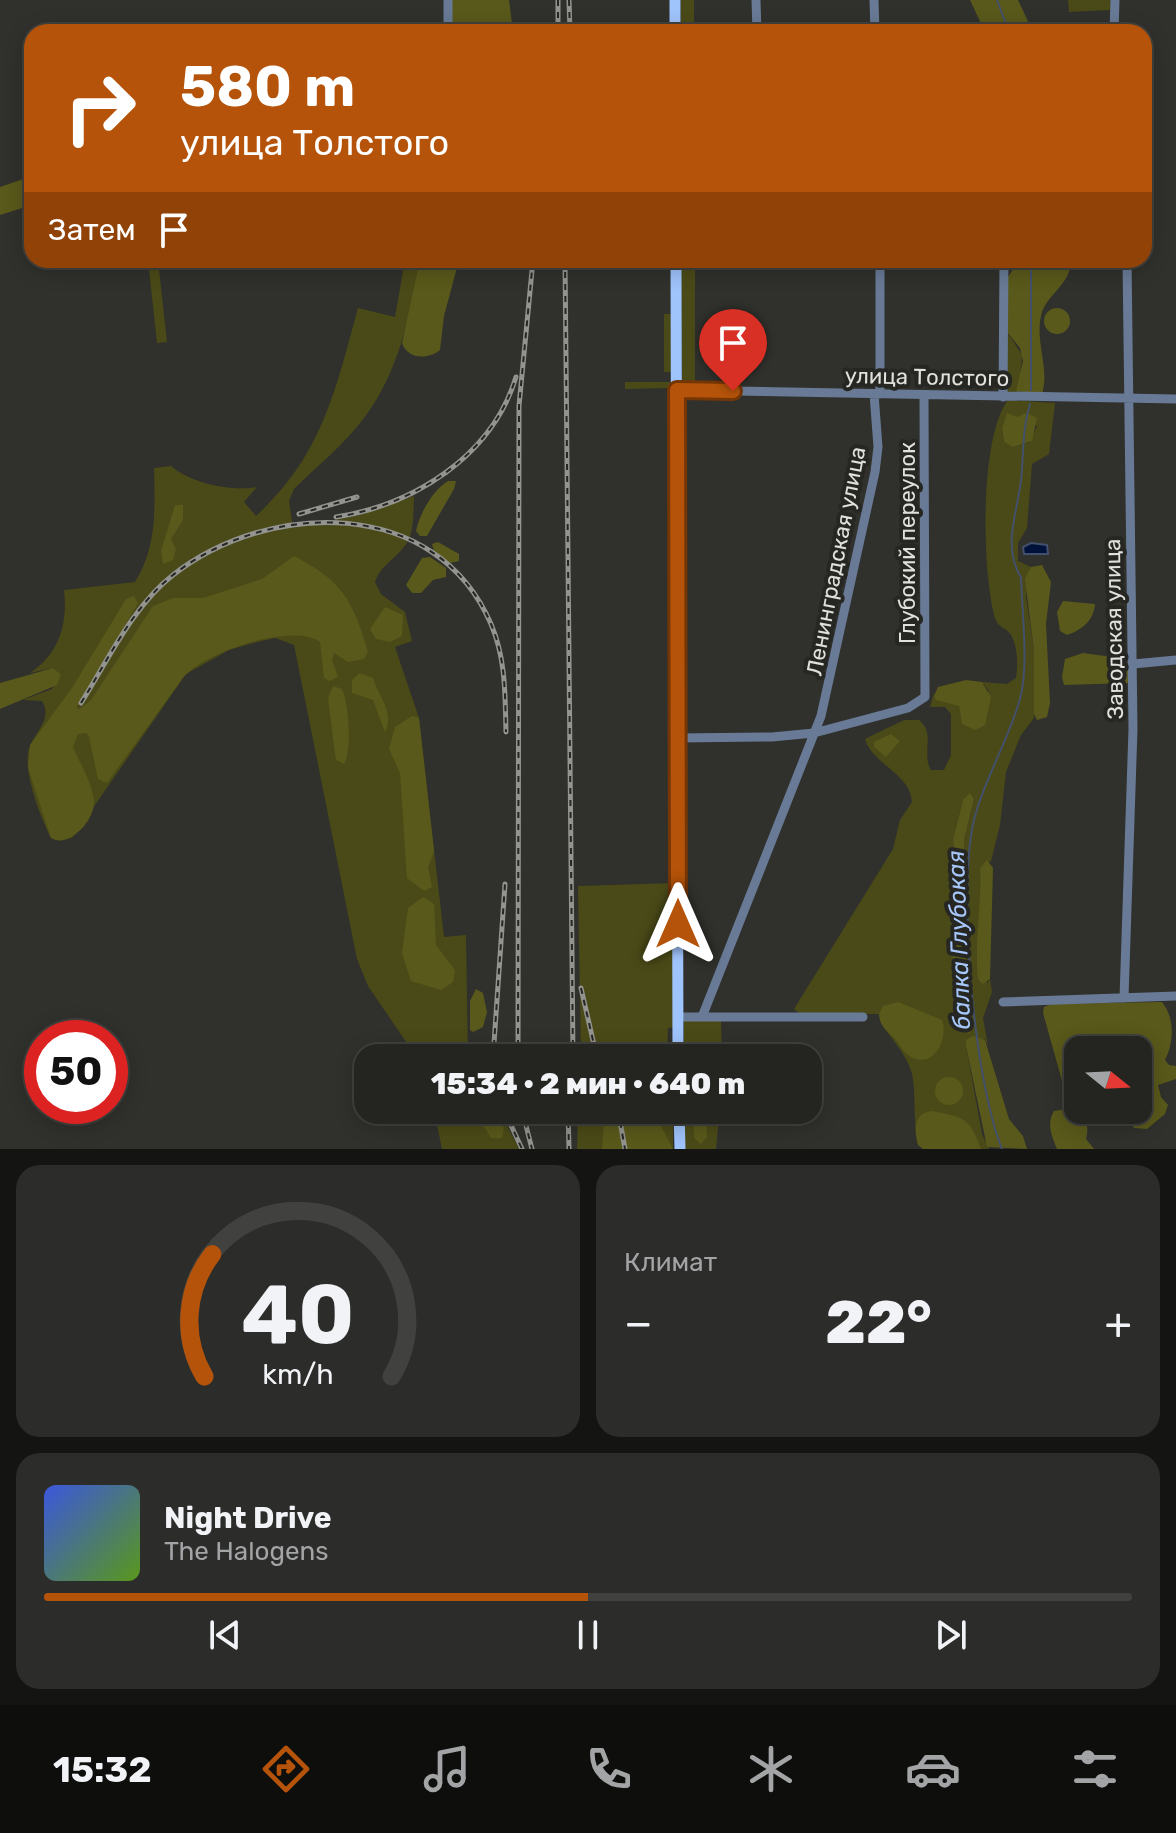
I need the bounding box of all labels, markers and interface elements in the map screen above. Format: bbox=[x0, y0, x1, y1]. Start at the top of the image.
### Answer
text: 580 m bbox=[180, 54, 355, 120]
icon: right bbox=[48, 56, 152, 160]
text: улица Толстого bbox=[180, 121, 449, 164]
icon: arrive bbox=[152, 208, 196, 252]
text: Затем bbox=[48, 212, 136, 248]
pin bbox=[699, 309, 767, 391]
icon: arrive bbox=[711, 321, 755, 365]
street label: улица Толстого bbox=[845, 362, 1009, 392]
street label: Глубокий переулок bbox=[894, 442, 921, 644]
street label: Ленинградская улица bbox=[801, 444, 871, 678]
street label: Заводская улица bbox=[1099, 538, 1129, 720]
water label: балка Глубокая bbox=[942, 850, 976, 1030]
position arrow bbox=[636, 882, 720, 966]
speed limit sign: 50 bbox=[24, 1020, 128, 1124]
north arrow bbox=[1064, 1036, 1152, 1124]
map controls bbox=[1064, 1036, 1152, 1124]
text: 15:34 · 2 мин · 640 m bbox=[431, 1066, 745, 1102]
text: Климат bbox=[624, 1247, 717, 1278]
text: 40 bbox=[241, 1265, 355, 1364]
text: 22° bbox=[825, 1287, 932, 1358]
text: − bbox=[624, 1297, 653, 1349]
text: + bbox=[1105, 1297, 1132, 1349]
text: km/h bbox=[262, 1357, 334, 1391]
text: Night Drive bbox=[164, 1500, 332, 1536]
text: The Halogens bbox=[164, 1536, 329, 1567]
icon: previous bbox=[203, 1613, 247, 1657]
icon: pause bbox=[566, 1613, 610, 1657]
icon: next bbox=[929, 1613, 973, 1657]
icon: directions bbox=[258, 1741, 314, 1797]
icon: music bbox=[419, 1741, 475, 1797]
icon: phone bbox=[581, 1741, 637, 1797]
icon: climate bbox=[743, 1741, 799, 1797]
icon: car bbox=[905, 1741, 961, 1797]
icon: filters bbox=[1067, 1741, 1123, 1797]
text: 15:32 bbox=[53, 1748, 152, 1791]

